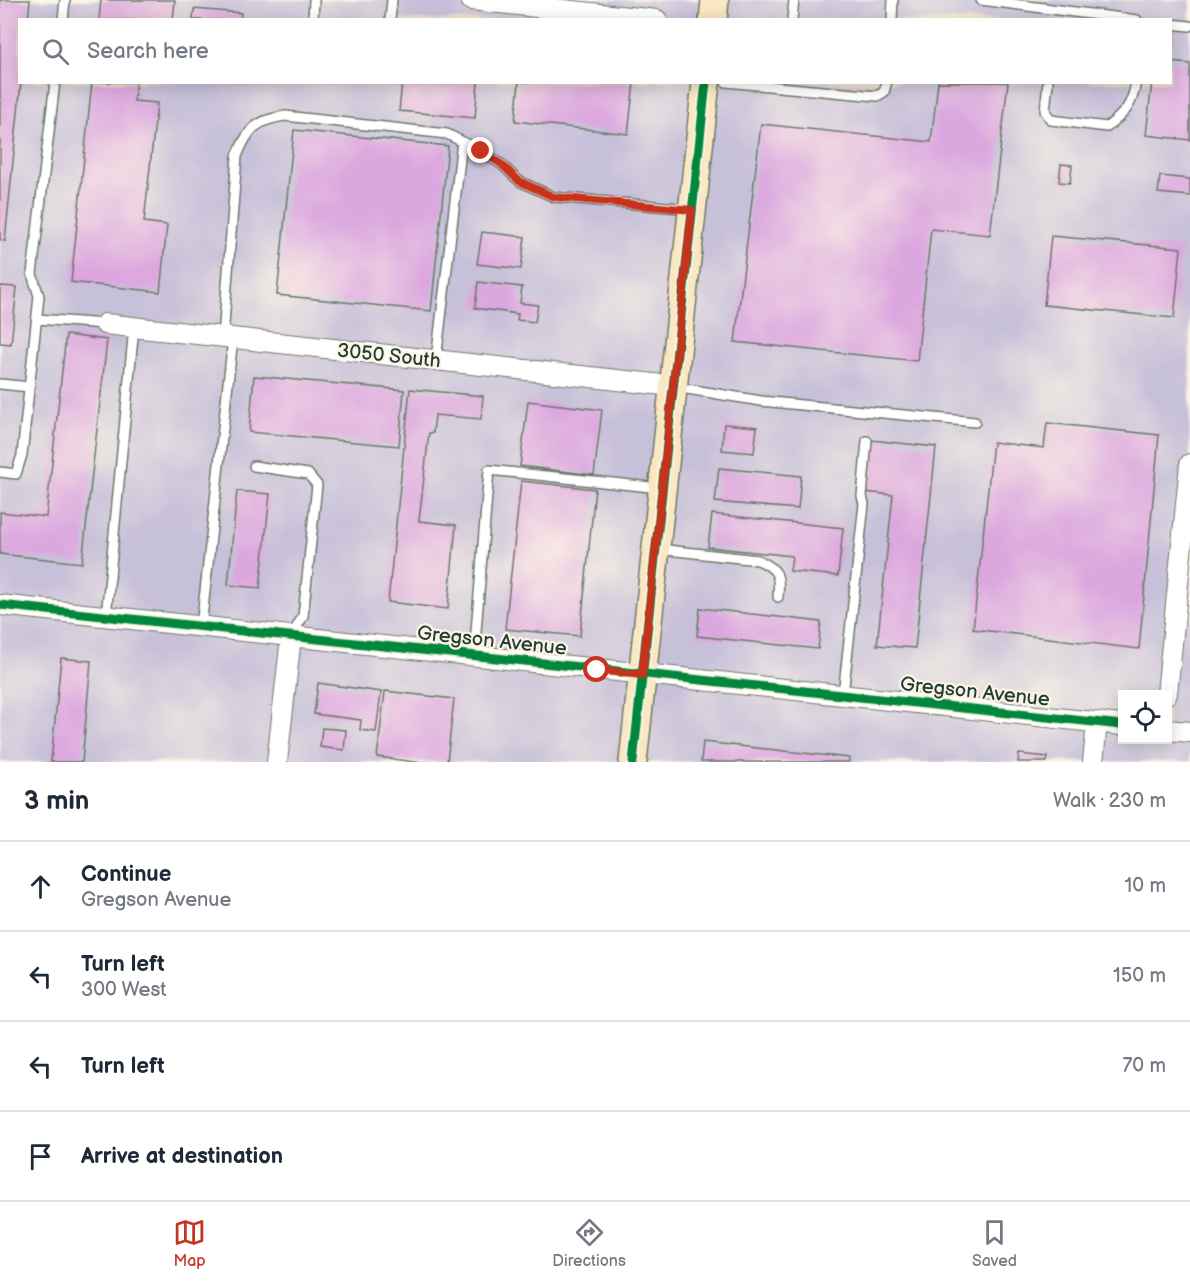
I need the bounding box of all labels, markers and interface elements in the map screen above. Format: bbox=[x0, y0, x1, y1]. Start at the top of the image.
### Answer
search box bbox=[18, 18, 1172, 84]
icon: search bbox=[39, 35, 72, 68]
text: Search here bbox=[87, 38, 209, 65]
route end bbox=[467, 137, 493, 163]
street label: 3050 South bbox=[336, 339, 442, 373]
street label: Gregson Avenue bbox=[416, 621, 568, 661]
route start bbox=[583, 656, 609, 682]
street label: Gregson Avenue bbox=[899, 672, 1051, 712]
map controls bbox=[1118, 690, 1172, 744]
button: locate bbox=[1118, 690, 1172, 744]
text: 3 min bbox=[24, 786, 89, 817]
text: Walk · 230 m bbox=[1053, 789, 1166, 813]
text: Continue bbox=[81, 861, 171, 888]
icon: ahead bbox=[24, 870, 57, 903]
text: 10 m bbox=[1125, 874, 1166, 898]
text: Gregson Avenue bbox=[81, 888, 231, 912]
text: Turn left bbox=[81, 951, 165, 978]
icon: left bbox=[24, 960, 57, 993]
text: 150 m bbox=[1113, 964, 1166, 988]
text: 300 West bbox=[81, 978, 166, 1002]
icon: left bbox=[24, 1050, 57, 1083]
text: Turn left bbox=[81, 1053, 165, 1080]
text: 70 m bbox=[1122, 1054, 1166, 1078]
icon: arrive bbox=[24, 1140, 57, 1173]
text: Arrive at destination bbox=[81, 1143, 283, 1170]
tab: Map bbox=[173, 1216, 206, 1271]
tab: Directions bbox=[552, 1216, 626, 1271]
tab: Saved bbox=[972, 1216, 1017, 1271]

